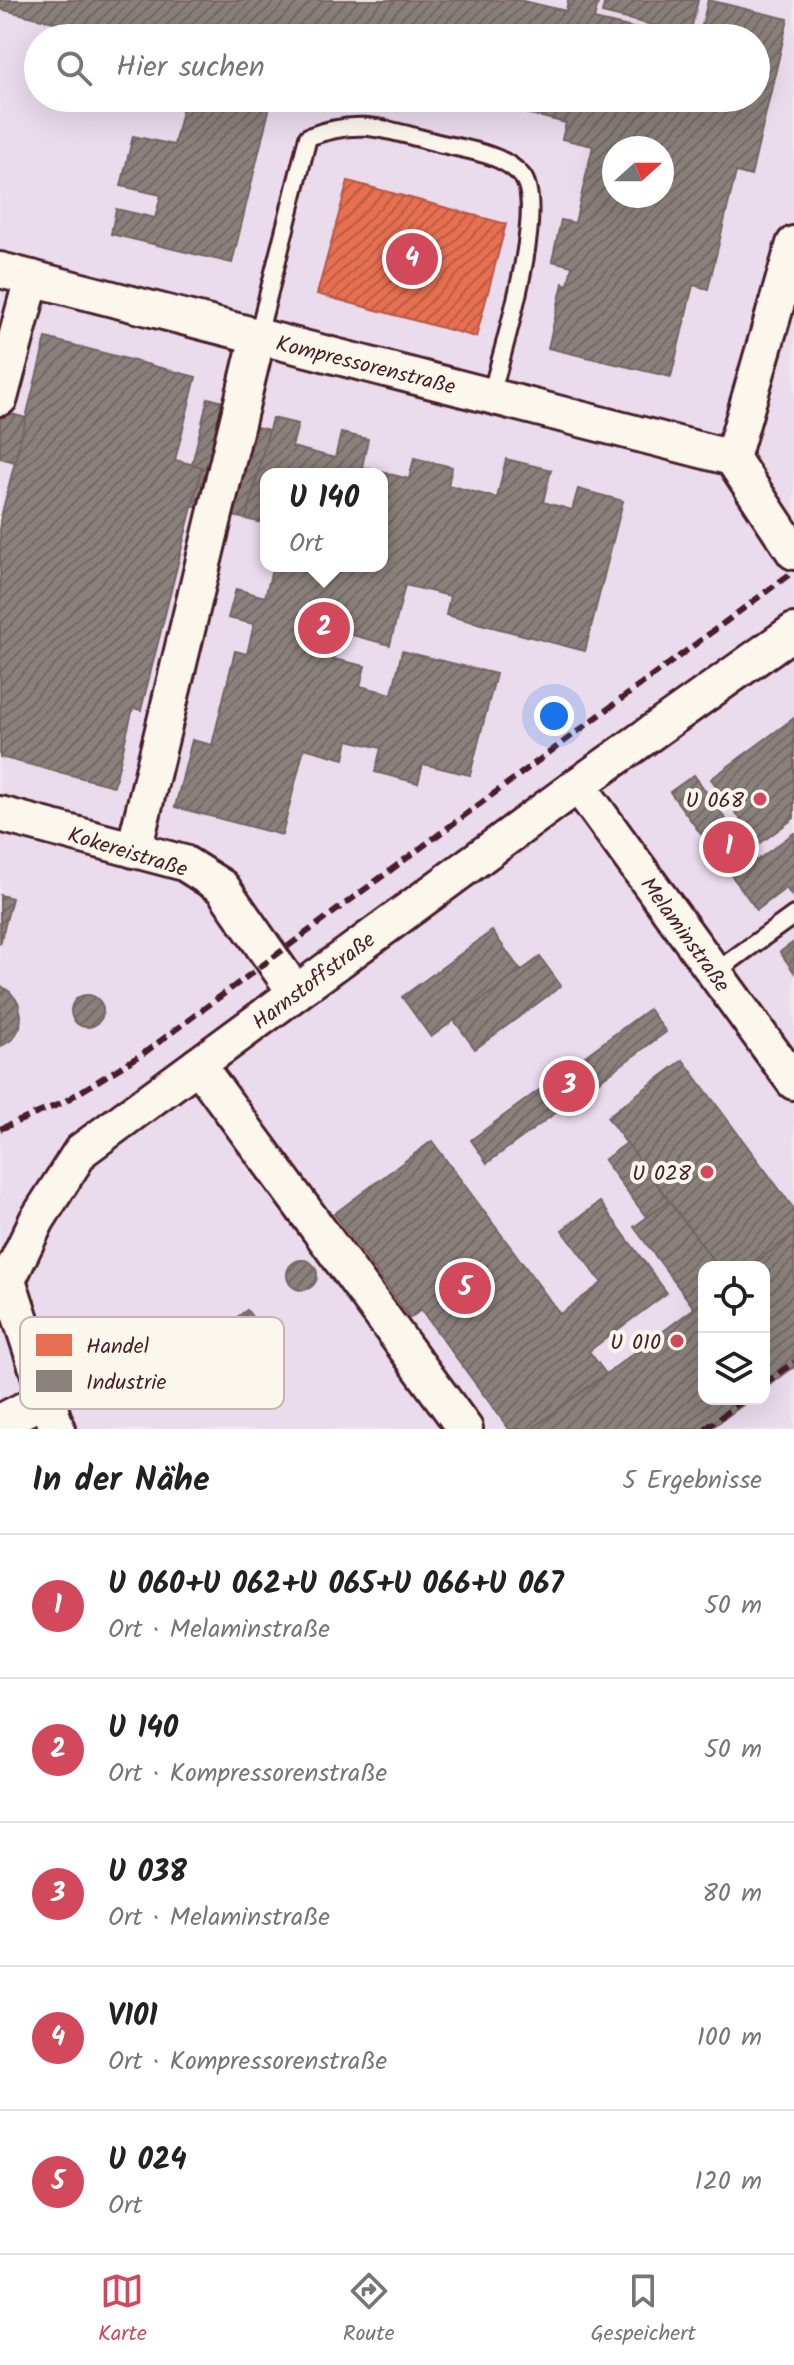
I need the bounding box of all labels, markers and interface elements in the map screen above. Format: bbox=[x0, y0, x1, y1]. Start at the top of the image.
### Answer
search box bbox=[24, 24, 770, 112]
text: Hier suchen bbox=[116, 44, 265, 92]
icon: search bbox=[52, 46, 96, 90]
north arrow bbox=[602, 136, 674, 208]
pin: 4 bbox=[386, 229, 438, 289]
street label: Kompressorenstraße bbox=[272, 327, 459, 406]
popup bbox=[260, 468, 388, 572]
text: U 140 bbox=[289, 475, 359, 523]
text: Ort bbox=[289, 523, 324, 565]
pin: 2 bbox=[298, 598, 350, 658]
your location bbox=[534, 696, 574, 736]
place label: U 068 bbox=[686, 784, 745, 819]
marker: U 068 bbox=[751, 790, 769, 808]
pin: 1 bbox=[703, 817, 755, 877]
street label: Kokereistraße bbox=[63, 819, 192, 888]
street label: Melaminstraße bbox=[630, 870, 738, 1001]
street label: Harnstoffstraße bbox=[245, 924, 384, 1040]
pin: 3 bbox=[543, 1056, 595, 1116]
place label: U 028 bbox=[632, 1157, 692, 1192]
marker: U 028 bbox=[698, 1163, 716, 1181]
pin: 5 bbox=[439, 1258, 491, 1318]
map controls bbox=[698, 1261, 770, 1405]
button: locate bbox=[698, 1261, 770, 1333]
legend bbox=[20, 1317, 284, 1409]
place label: U 010 bbox=[610, 1326, 661, 1361]
text: Handel bbox=[86, 1330, 150, 1365]
marker: U 010 bbox=[668, 1332, 686, 1350]
button: layers bbox=[698, 1333, 770, 1405]
text: Industrie bbox=[86, 1366, 167, 1401]
text: In der Nähe bbox=[32, 1454, 210, 1508]
text: 5 Ergebnisse bbox=[622, 1460, 762, 1502]
text: U 060+U 062+U 065+U 066+U 067 bbox=[108, 1561, 564, 1609]
text: 1 bbox=[54, 1585, 62, 1627]
text: 50 m bbox=[704, 1585, 762, 1627]
text: Ort · Melaminstraße bbox=[108, 1609, 330, 1651]
text: U 140 bbox=[108, 1705, 178, 1753]
text: 2 bbox=[50, 1729, 66, 1771]
text: 50 m bbox=[704, 1729, 762, 1771]
text: Ort · Kompressorenstraße bbox=[108, 1753, 387, 1795]
text: U 038 bbox=[108, 1849, 187, 1897]
text: 3 bbox=[51, 1873, 65, 1915]
text: 80 m bbox=[702, 1873, 762, 1915]
text: Ort · Melaminstraße bbox=[108, 1897, 330, 1939]
text: V101 bbox=[108, 1993, 157, 2041]
text: 4 bbox=[51, 2017, 65, 2059]
text: 100 m bbox=[697, 2017, 762, 2059]
text: Ort · Kompressorenstraße bbox=[108, 2041, 387, 2083]
text: U 024 bbox=[108, 2137, 187, 2185]
text: 5 bbox=[51, 2161, 65, 2203]
text: 120 m bbox=[695, 2161, 762, 2203]
text: Ort bbox=[108, 2185, 143, 2227]
tab: Karte bbox=[98, 2269, 147, 2352]
tab: Route bbox=[343, 2269, 395, 2352]
tab: Gespeichert bbox=[590, 2269, 696, 2352]

